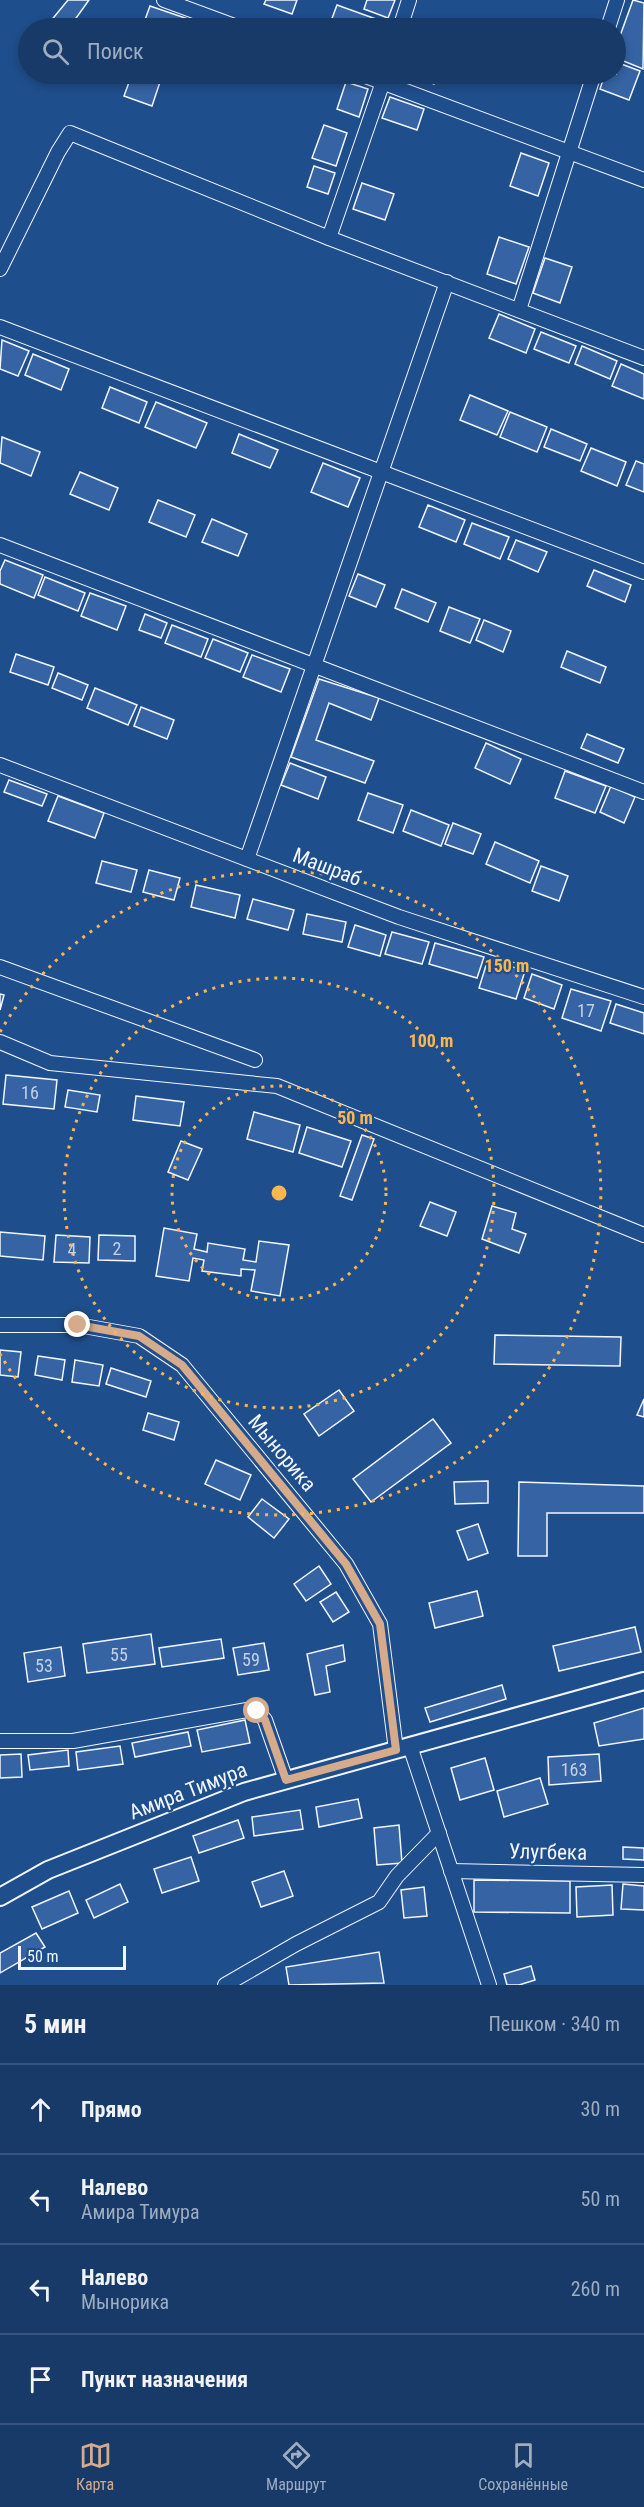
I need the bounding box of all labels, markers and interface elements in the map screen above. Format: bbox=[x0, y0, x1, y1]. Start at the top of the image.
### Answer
search box bbox=[18, 18, 626, 84]
icon: search bbox=[39, 35, 72, 68]
text: Поиск bbox=[87, 39, 144, 64]
street label: Машраб bbox=[289, 843, 365, 891]
text: 150 m bbox=[485, 955, 529, 976]
house number: 17 bbox=[577, 1000, 595, 1021]
text: 100 m bbox=[409, 1030, 453, 1051]
house number: 16 bbox=[21, 1082, 39, 1103]
text: 50 m bbox=[337, 1107, 373, 1128]
centre of rings bbox=[269, 1183, 289, 1203]
house number: 2 bbox=[113, 1238, 122, 1259]
house number: 4 bbox=[68, 1239, 77, 1260]
route end bbox=[64, 1311, 90, 1337]
street label: Мынорика bbox=[243, 1410, 321, 1496]
house number: 55 bbox=[110, 1644, 128, 1665]
house number: 59 bbox=[242, 1649, 260, 1670]
house number: 53 bbox=[35, 1655, 53, 1676]
route start bbox=[243, 1697, 269, 1723]
street label: Амира Тимура bbox=[126, 1757, 250, 1825]
house number: 163 bbox=[561, 1759, 587, 1780]
street label: Улугбека bbox=[509, 1839, 587, 1865]
scale bar bbox=[18, 1943, 126, 1970]
text: 50 m bbox=[27, 1947, 59, 1966]
text: 5 мин bbox=[24, 2009, 86, 2039]
text: Пешком · 340 m bbox=[488, 2012, 620, 2036]
icon: ahead bbox=[24, 2093, 57, 2126]
text: Прямо bbox=[81, 2097, 142, 2122]
text: 30 m bbox=[581, 2097, 620, 2121]
text: Налево bbox=[81, 2175, 148, 2200]
icon: left bbox=[24, 2183, 57, 2216]
text: 50 m bbox=[581, 2187, 620, 2211]
text: Амира Тимура bbox=[81, 2200, 200, 2224]
text: Налево bbox=[81, 2265, 148, 2290]
icon: left bbox=[24, 2273, 57, 2306]
text: 260 m bbox=[571, 2277, 620, 2301]
text: Мынорика bbox=[81, 2290, 169, 2314]
icon: arrive bbox=[24, 2363, 57, 2396]
text: Пункт назначения bbox=[81, 2367, 248, 2392]
tab: Карта bbox=[76, 2439, 114, 2494]
tab: Маршрут bbox=[266, 2439, 326, 2494]
tab: Сохранённые bbox=[478, 2439, 568, 2494]

